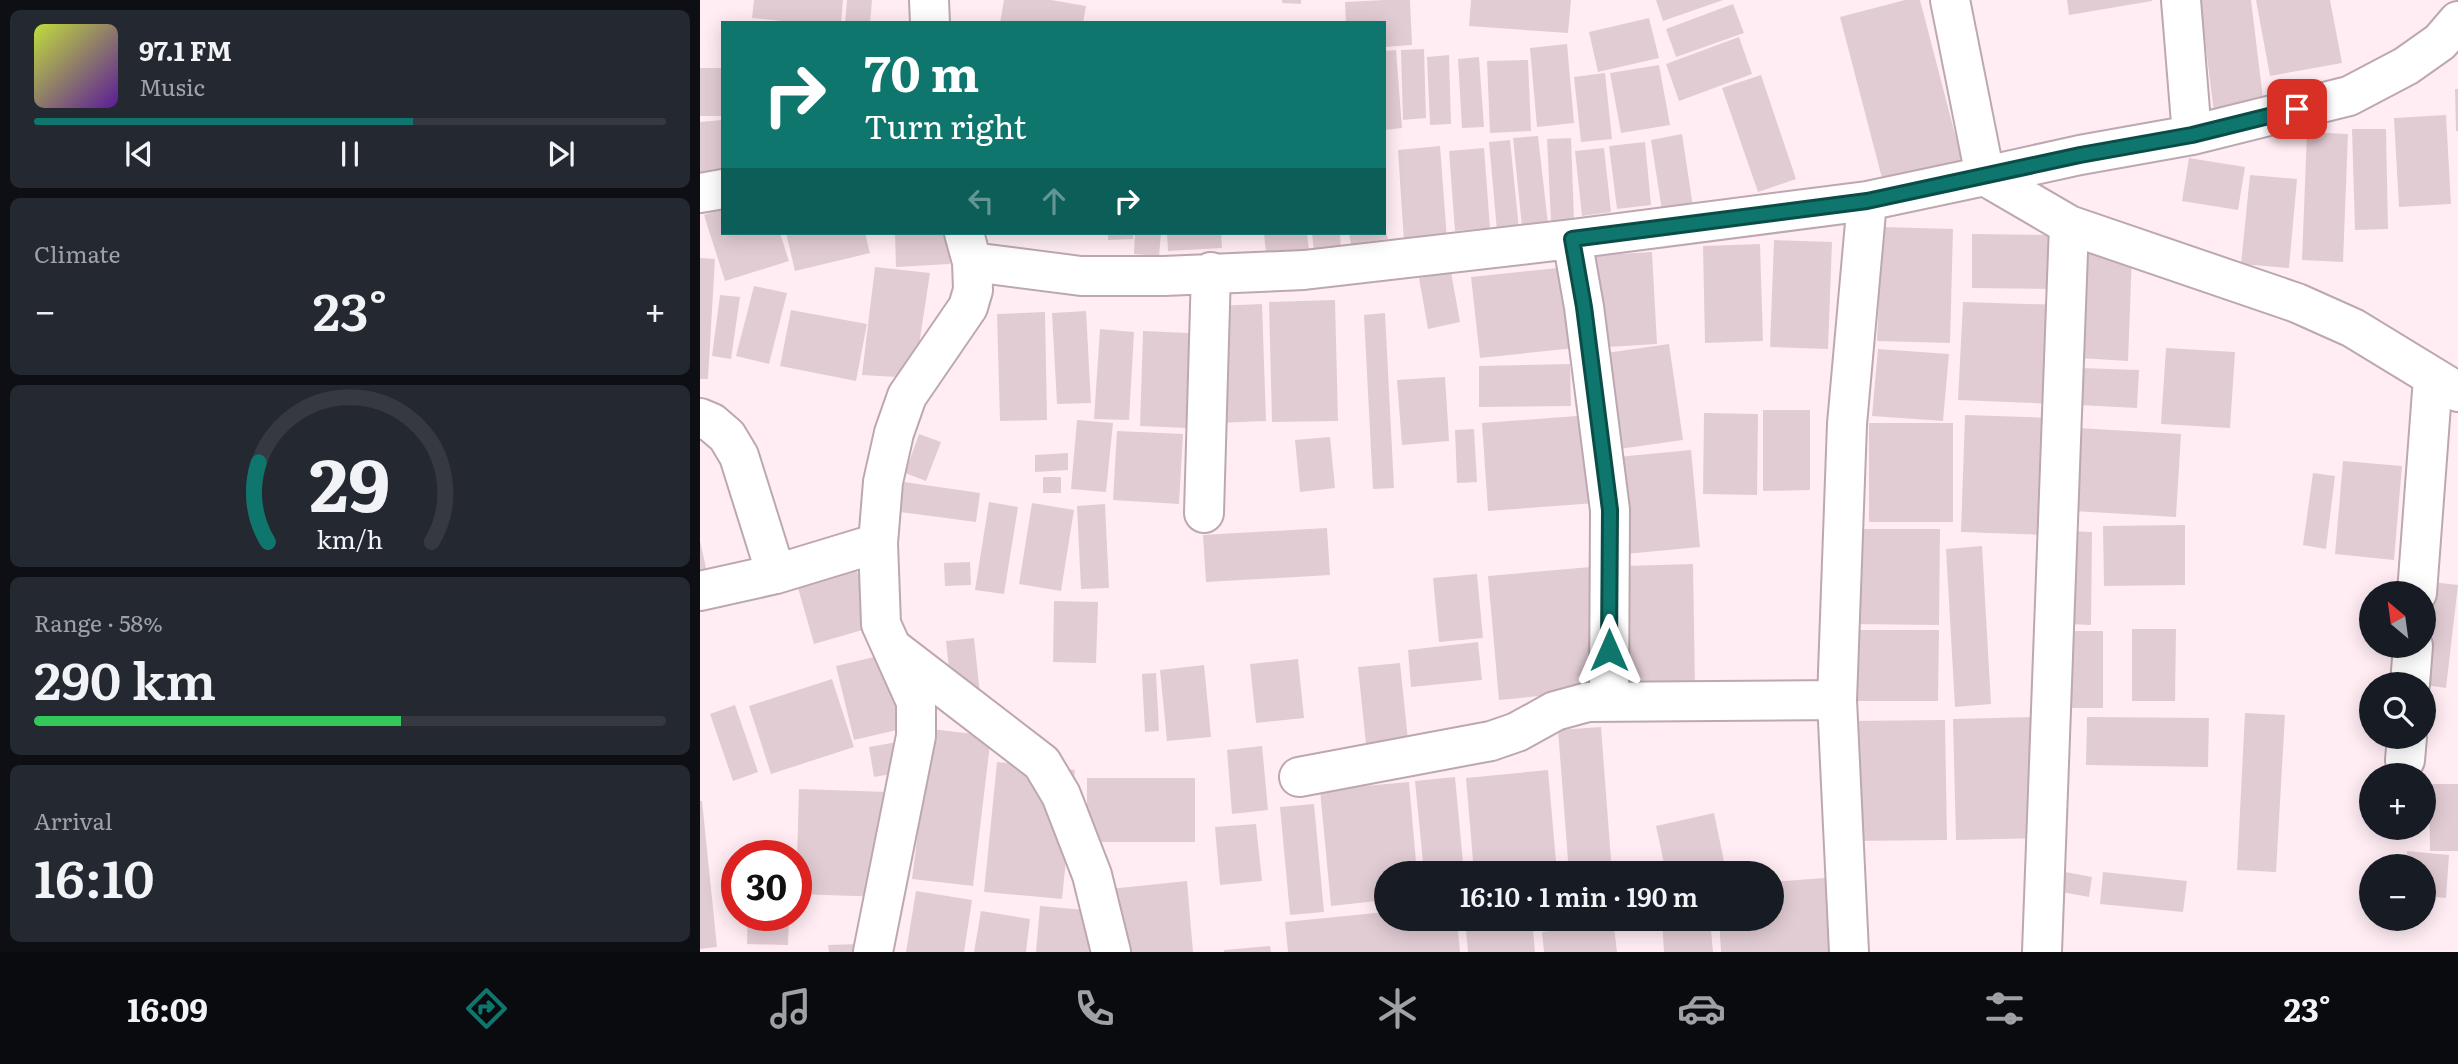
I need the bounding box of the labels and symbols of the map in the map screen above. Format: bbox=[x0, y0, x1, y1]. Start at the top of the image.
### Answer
pin bbox=[2267, 79, 2327, 139]
north arrow bbox=[2359, 581, 2436, 658]
position arrow bbox=[1572, 613, 1646, 687]
speed limit sign: 30 bbox=[721, 840, 812, 931]

